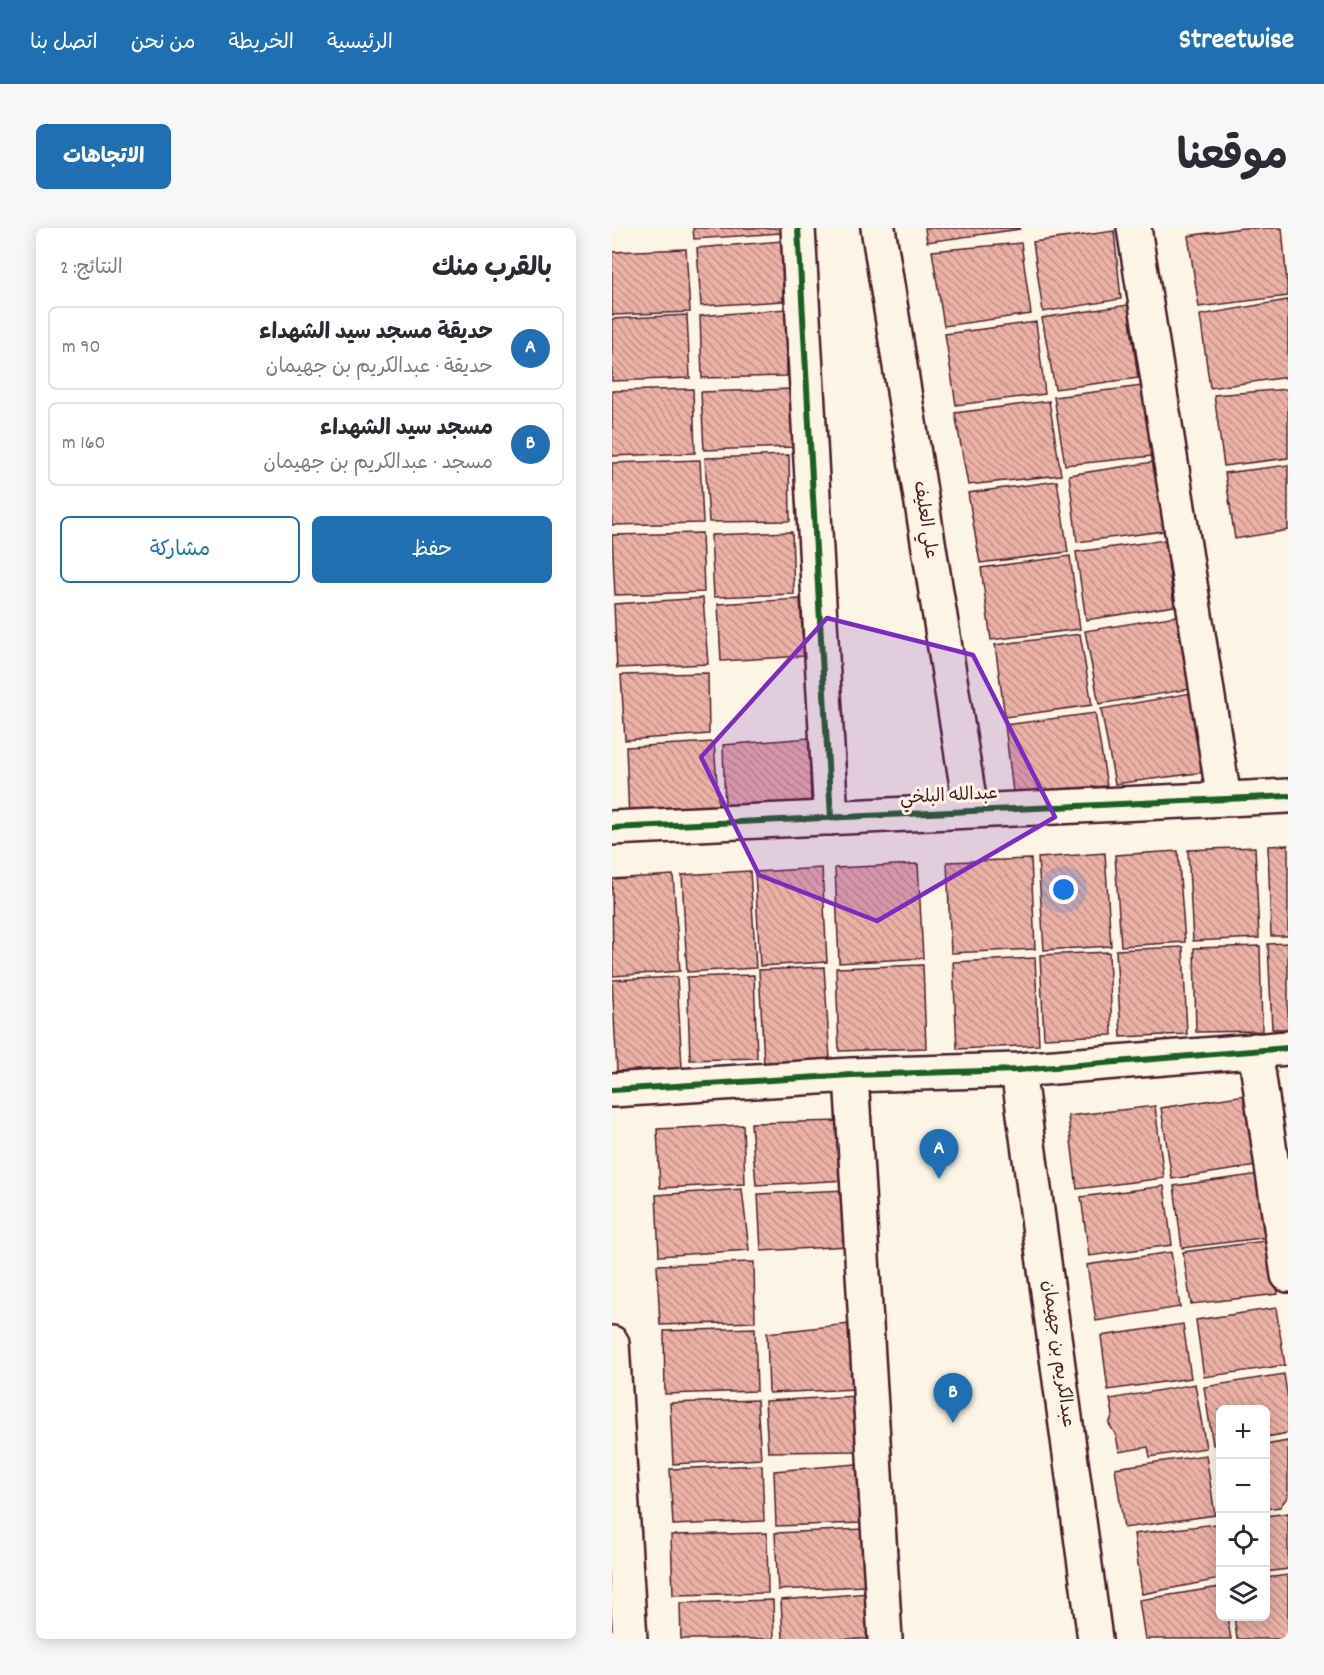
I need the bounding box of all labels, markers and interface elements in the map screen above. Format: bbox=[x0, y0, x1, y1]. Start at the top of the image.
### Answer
text: Streetwise bbox=[1179, 22, 1294, 62]
text: اتصل بنا bbox=[30, 29, 98, 59]
text: من نحن bbox=[131, 29, 195, 59]
text: الخريطة bbox=[228, 29, 294, 59]
text: الرئيسية bbox=[327, 29, 393, 59]
button: الاتجاهات bbox=[36, 124, 171, 189]
text: موقعنا bbox=[1177, 130, 1288, 190]
text: بالقرب منك bbox=[432, 251, 552, 288]
text: النتائج: 2 bbox=[60, 255, 123, 283]
text: حديقة مسجد سيد الشهداء bbox=[259, 318, 493, 349]
text: 90 m bbox=[62, 334, 100, 362]
text: A bbox=[525, 334, 536, 362]
text: حديقة · عبدالكريم بن جهيمان bbox=[266, 354, 493, 382]
text: مسجد سيد الشهداء bbox=[320, 414, 493, 445]
text: 160 m bbox=[62, 430, 105, 458]
text: B bbox=[526, 430, 535, 458]
text: مسجد · عبدالكريم بن جهيمان bbox=[263, 450, 493, 478]
street label: علي العليف bbox=[905, 479, 942, 561]
button: مشاركة bbox=[60, 516, 300, 583]
button: حفظ bbox=[312, 516, 552, 583]
street label: عبدالله البلخي bbox=[899, 782, 999, 813]
your location bbox=[1049, 875, 1078, 904]
pin: A bbox=[920, 1130, 958, 1179]
street label: عبدالكريم بن جهيمان bbox=[1034, 1279, 1080, 1429]
pin: B bbox=[934, 1374, 972, 1423]
map controls bbox=[1216, 1405, 1270, 1621]
button: + bbox=[1216, 1405, 1270, 1459]
button: − bbox=[1216, 1459, 1270, 1513]
button: locate bbox=[1216, 1513, 1270, 1567]
button: layers bbox=[1216, 1567, 1270, 1621]

